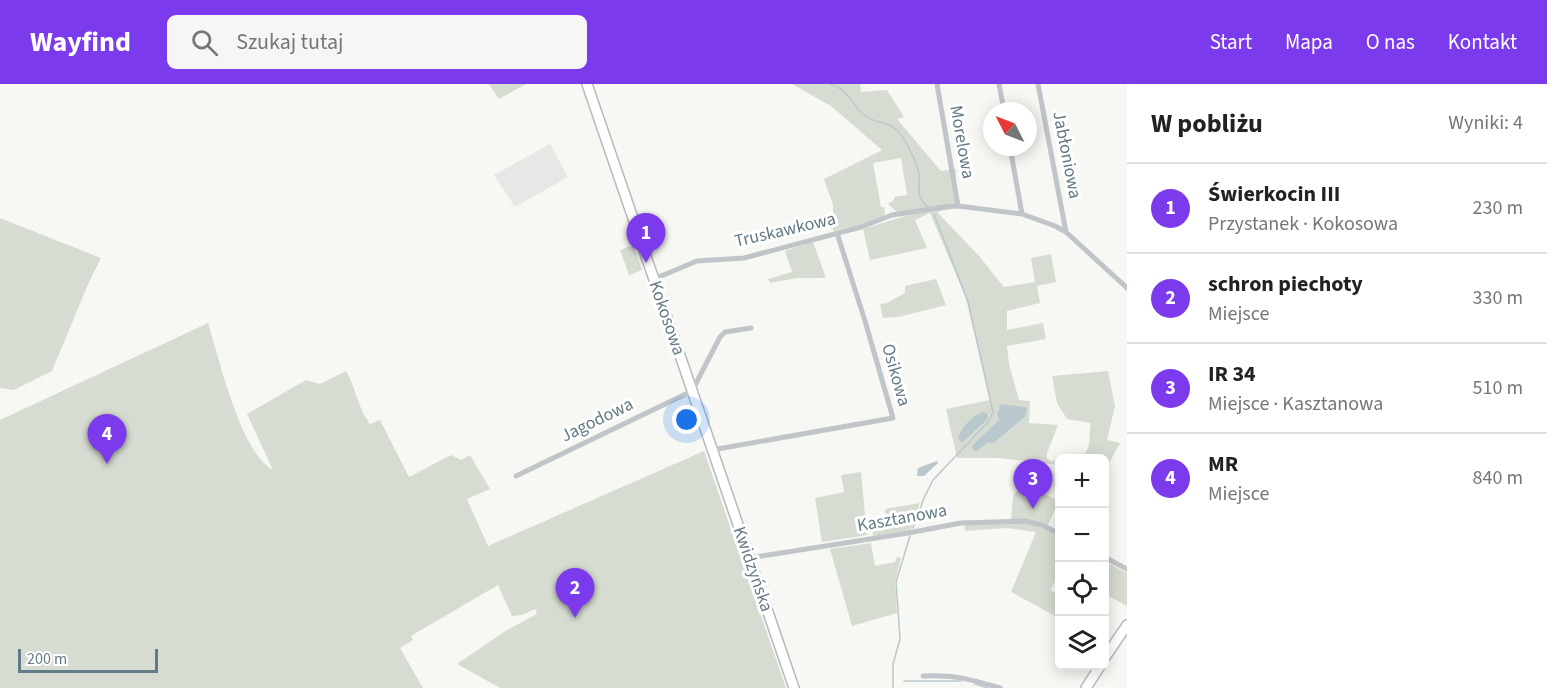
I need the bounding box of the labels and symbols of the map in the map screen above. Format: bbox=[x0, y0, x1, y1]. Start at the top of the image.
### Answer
north arrow bbox=[983, 102, 1037, 156]
street label: Morelowa bbox=[943, 103, 981, 181]
street label: Jabłoniowa bbox=[1046, 109, 1088, 201]
street label: Truskawkowa bbox=[732, 206, 838, 254]
pin: 1 bbox=[626, 214, 666, 263]
street label: Kokosowa bbox=[643, 277, 691, 359]
street label: Osikowa bbox=[875, 341, 917, 409]
street label: Jagodowa bbox=[557, 392, 637, 448]
your location bbox=[672, 405, 701, 434]
pin: 4 bbox=[88, 414, 126, 464]
pin: 3 bbox=[1014, 460, 1052, 509]
street label: Kasztanowa bbox=[855, 498, 949, 538]
street label: Kwidzyńska bbox=[727, 523, 779, 615]
pin: 2 bbox=[556, 568, 594, 618]
scale bar bbox=[18, 646, 158, 674]

